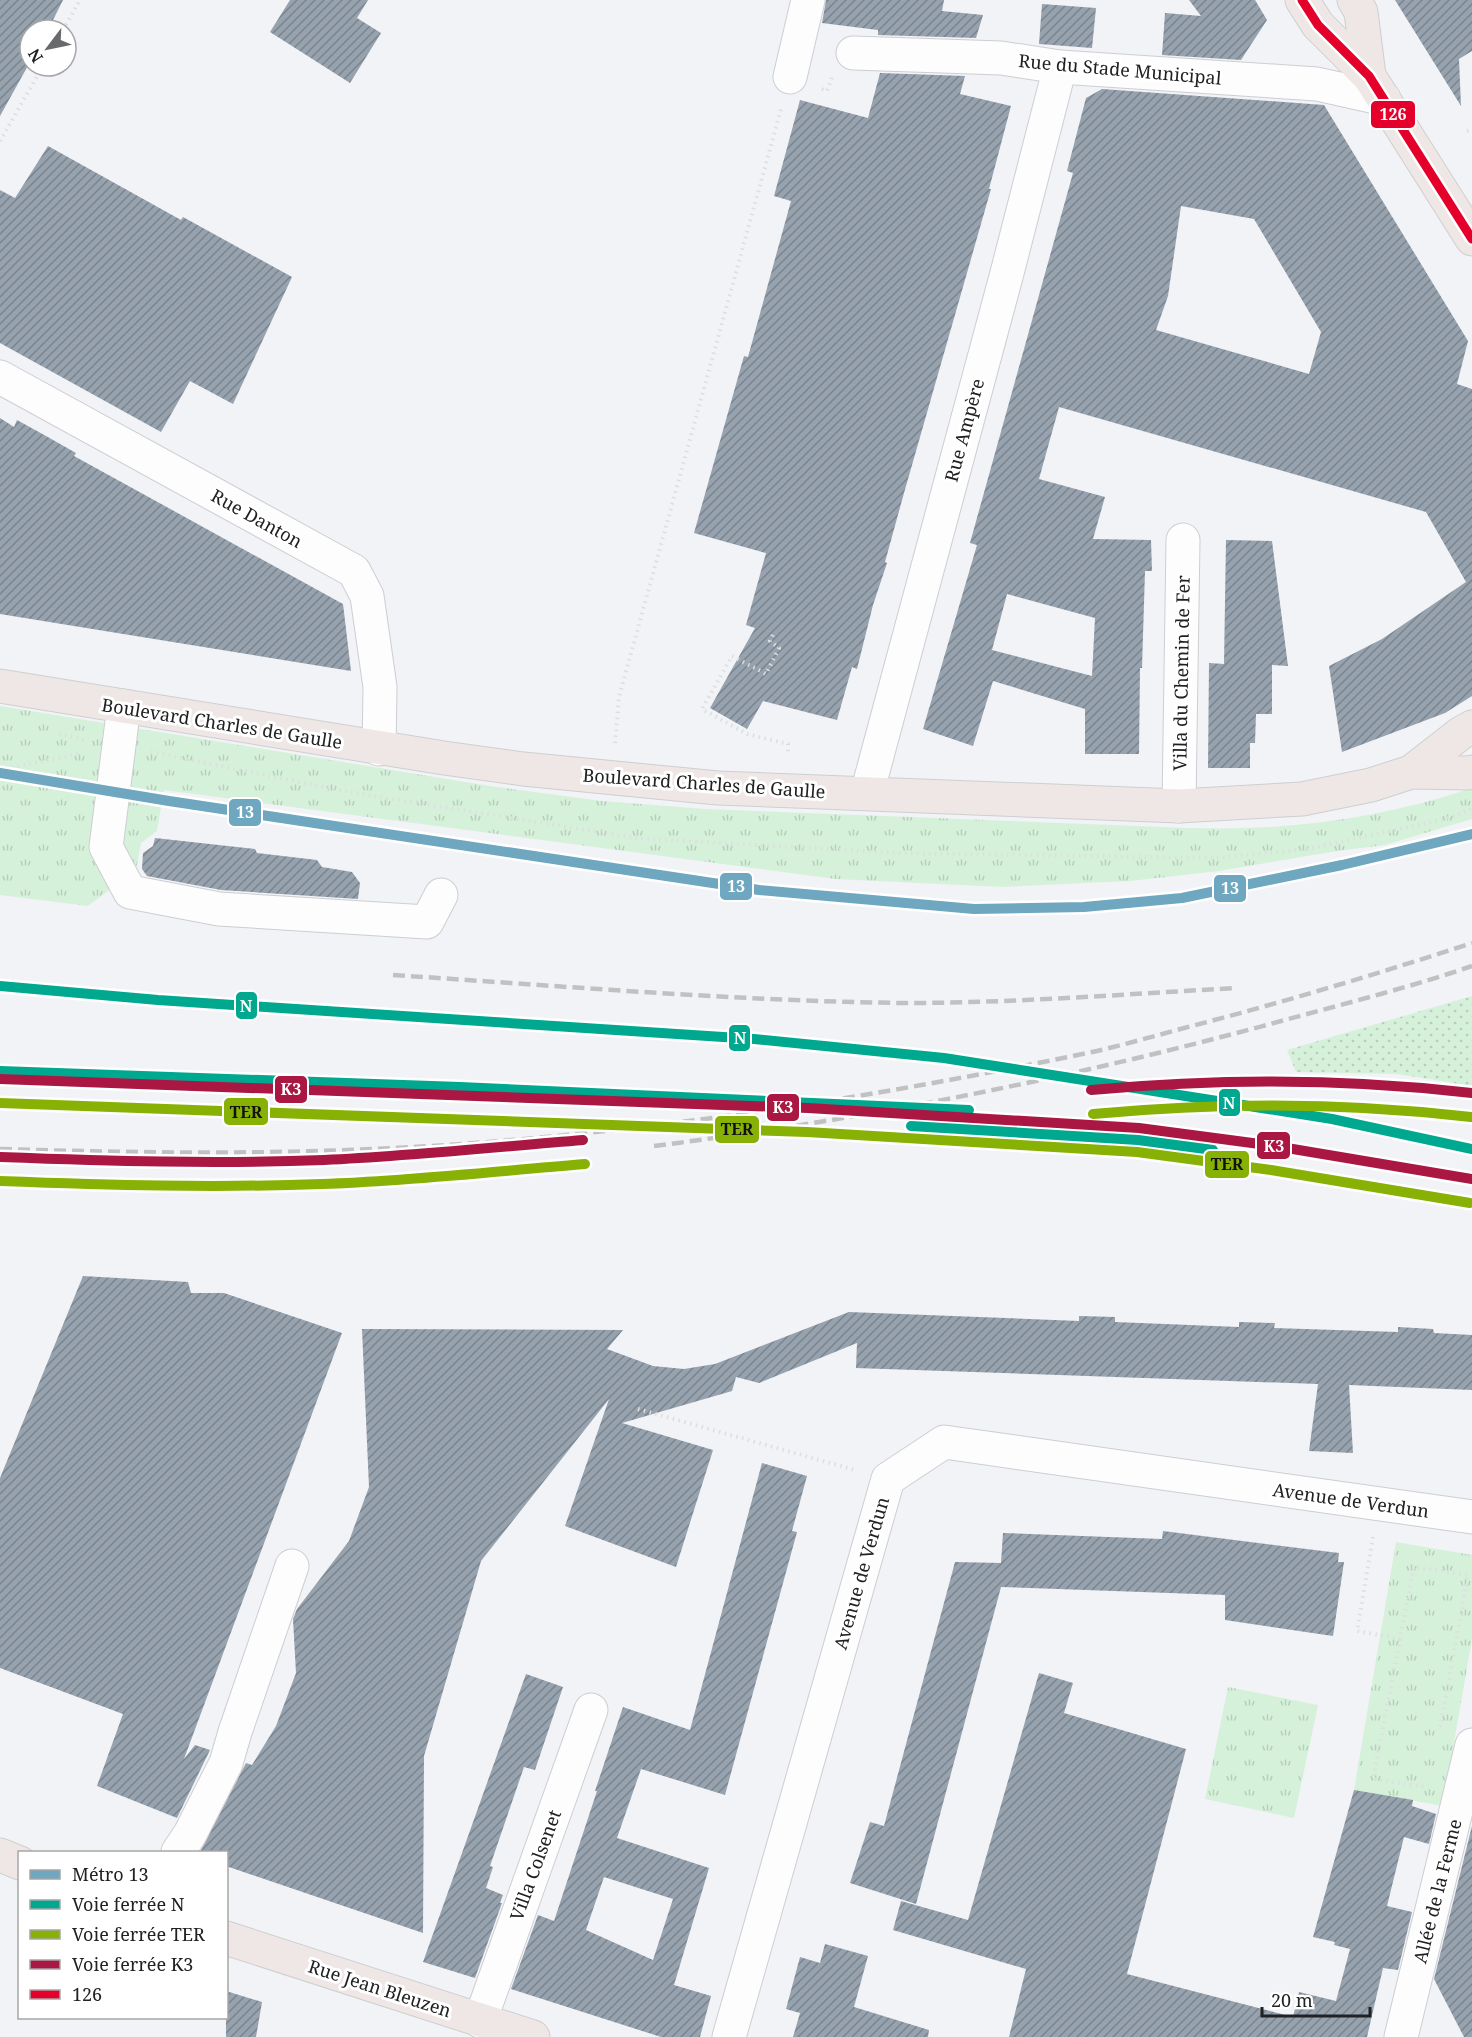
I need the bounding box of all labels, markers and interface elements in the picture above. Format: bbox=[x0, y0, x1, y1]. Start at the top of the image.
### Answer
north arrow bbox=[18, 18, 78, 78]
text: N bbox=[22, 44, 48, 67]
street label: Rue du Stade Municipal bbox=[1018, 48, 1223, 90]
line badge: 126 bbox=[1370, 100, 1416, 129]
text: 126 bbox=[1379, 103, 1407, 125]
street label: Rue Ampère bbox=[939, 376, 989, 484]
street label: Rue Danton bbox=[207, 483, 307, 553]
street label: Villa du Chemin de Fer bbox=[1167, 574, 1195, 771]
street label: Boulevard Charles de Gaulle bbox=[100, 692, 344, 754]
street label: Boulevard Charles de Gaulle bbox=[582, 763, 826, 803]
line badge: 13 bbox=[228, 798, 262, 827]
text: 13 bbox=[236, 801, 254, 823]
line badge: 13 bbox=[719, 872, 753, 901]
line badge: 13 bbox=[1213, 874, 1247, 903]
text: 13 bbox=[727, 875, 745, 897]
text: 13 bbox=[1221, 877, 1239, 899]
line badge: N bbox=[235, 991, 258, 1020]
text: N bbox=[240, 995, 253, 1017]
line badge: N bbox=[728, 1024, 751, 1052]
text: N bbox=[734, 1027, 747, 1049]
line badge: K3 bbox=[274, 1075, 308, 1104]
text: K3 bbox=[281, 1078, 301, 1100]
line badge: N bbox=[1218, 1088, 1241, 1117]
text: N bbox=[1223, 1092, 1236, 1114]
line badge: K3 bbox=[766, 1093, 800, 1122]
text: K3 bbox=[773, 1096, 793, 1118]
line badge: TER bbox=[223, 1097, 269, 1126]
text: TER bbox=[230, 1101, 263, 1123]
line badge: TER bbox=[714, 1115, 760, 1144]
text: TER bbox=[721, 1118, 754, 1140]
line badge: K3 bbox=[1256, 1131, 1291, 1160]
text: K3 bbox=[1264, 1135, 1284, 1157]
line badge: TER bbox=[1204, 1150, 1250, 1179]
text: TER bbox=[1211, 1153, 1244, 1175]
street label: Avenue de Verdun bbox=[1271, 1477, 1431, 1523]
street label: Avenue de Verdun bbox=[828, 1494, 894, 1652]
street label: Villa Colsenet bbox=[504, 1806, 566, 1924]
street label: Allée de la Ferme bbox=[1407, 1816, 1467, 1966]
legend bbox=[18, 1851, 228, 2019]
text: Métro 13 bbox=[72, 1862, 149, 1886]
text: Voie ferrée N bbox=[72, 1892, 185, 1916]
text: Voie ferrée TER bbox=[72, 1922, 205, 1946]
text: Voie ferrée K3 bbox=[72, 1952, 193, 1976]
street label: Rue Jean Bleuzen bbox=[305, 1954, 455, 2023]
scale bar bbox=[1262, 1980, 1370, 2018]
text: 126 bbox=[72, 1982, 102, 2006]
text: 20 m bbox=[1271, 1988, 1313, 2012]

